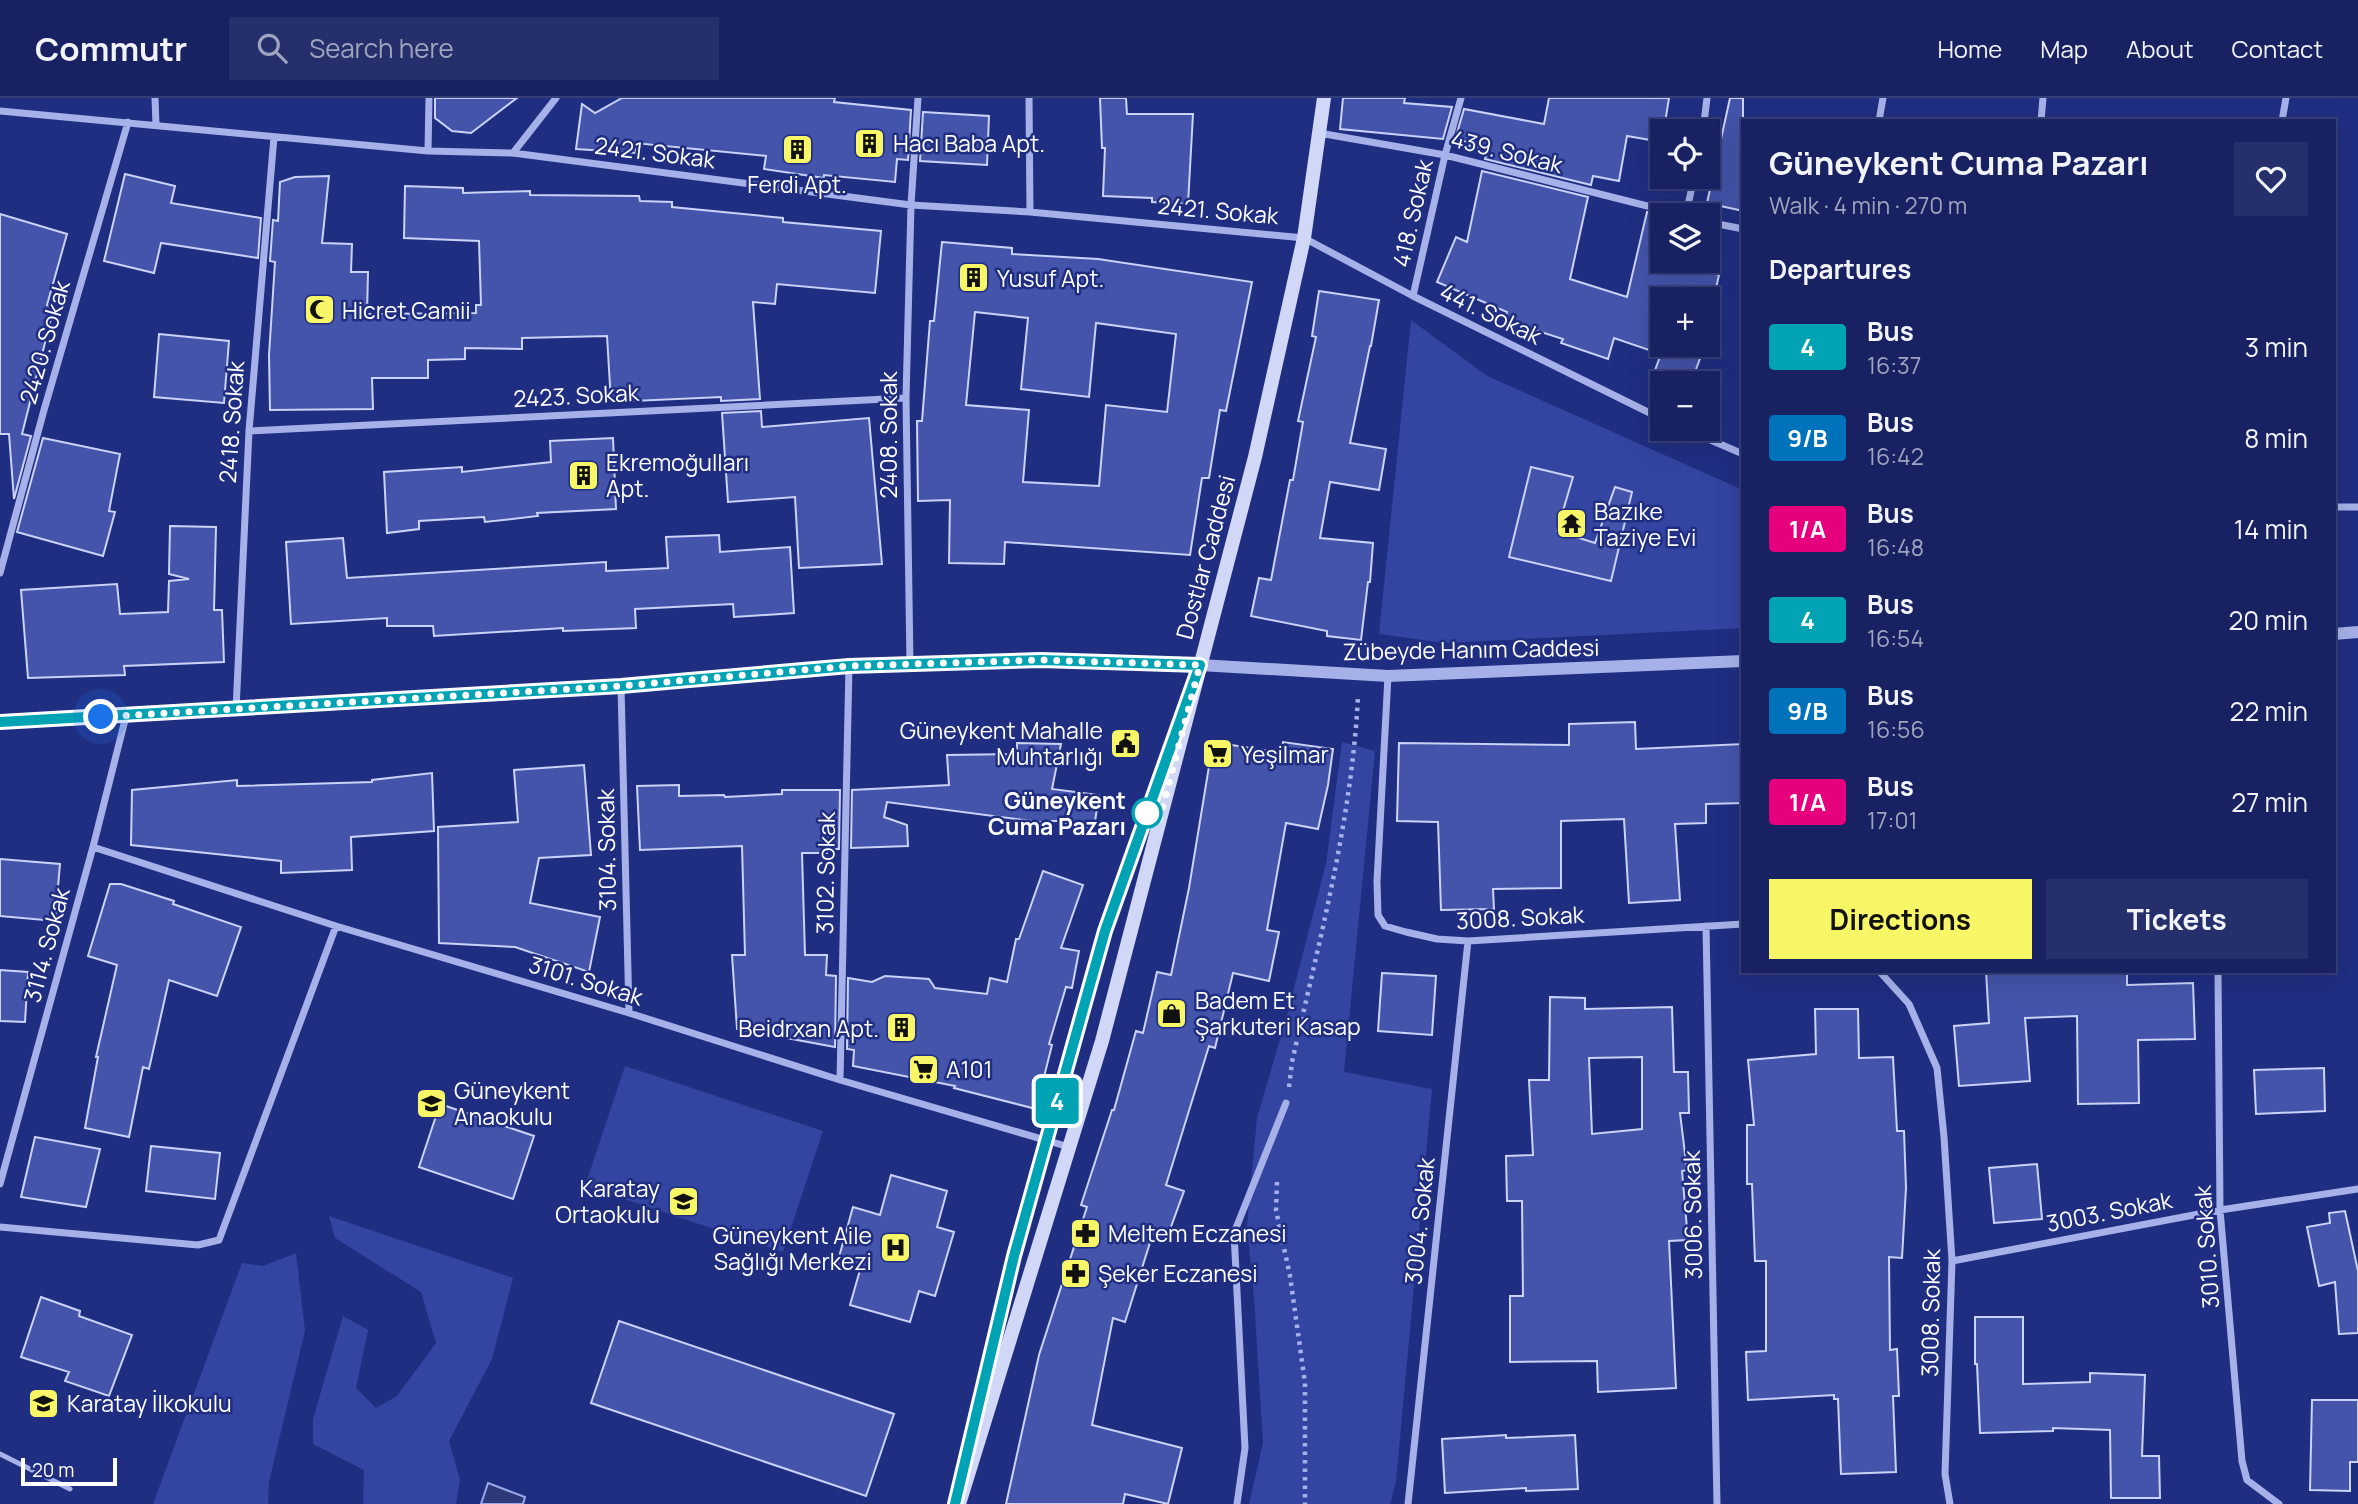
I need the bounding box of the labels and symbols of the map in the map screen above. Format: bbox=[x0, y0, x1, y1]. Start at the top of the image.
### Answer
street label: 439. Sokak bbox=[1448, 122, 1567, 180]
building icon: Hacı Baba Apt. bbox=[853, 126, 887, 160]
place label: Hacı Baba Apt. bbox=[893, 127, 1045, 159]
street label: 2421. Sokak bbox=[593, 129, 718, 175]
building icon: Ferdi Apt. bbox=[780, 133, 814, 167]
street label: 418. Sokak bbox=[1384, 155, 1440, 270]
place label: Ferdi Apt. bbox=[747, 168, 847, 200]
street label: 2421. Sokak bbox=[1156, 189, 1280, 231]
building icon: Yusuf Apt. bbox=[957, 261, 991, 295]
place label: Yusuf Apt. bbox=[997, 262, 1104, 294]
street label: 441. Sokak bbox=[1435, 275, 1548, 352]
street label: 2420. Sokak bbox=[11, 276, 77, 408]
mosque icon: Hicret Camii bbox=[302, 293, 336, 327]
place label: Hicret Camii bbox=[342, 294, 471, 326]
street label: 2418. Sokak bbox=[211, 359, 251, 484]
street label: 2408. Sokak bbox=[872, 371, 904, 499]
street label: 2423. Sokak bbox=[512, 376, 640, 414]
place label: Ekremoğulları Apt. bbox=[606, 446, 749, 504]
building icon: Ekremoğulları Apt. bbox=[566, 458, 600, 492]
street label: Dostlar Caddesi bbox=[1168, 471, 1242, 643]
place label: Bazıke Taziye Evi bbox=[1594, 495, 1696, 553]
temple icon: Bazıke Taziye Evi bbox=[1554, 507, 1588, 541]
street label: Zübeyde Hanım Caddesi bbox=[1342, 631, 1600, 667]
your location bbox=[83, 699, 118, 734]
place label: Güneykent Mahalle Muhtarlığı bbox=[900, 714, 1103, 772]
public building icon: Güneykent Mahalle Muhtarlığı bbox=[1109, 726, 1143, 760]
supermarket icon: Yeşilmar bbox=[1201, 737, 1235, 771]
place label: Yeşilmar bbox=[1241, 738, 1329, 770]
place label: Güneykent Cuma Pazarı bbox=[988, 784, 1126, 842]
street label: 3104. Sokak bbox=[589, 788, 623, 912]
marker: Güneykent Cuma Pazarı bbox=[1132, 798, 1162, 828]
street label: 3102. Sokak bbox=[808, 811, 842, 935]
street label: 3114. Sokak bbox=[15, 884, 77, 1006]
street label: 3008. Sokak bbox=[1455, 898, 1585, 936]
street label: 3101. Sokak bbox=[525, 948, 647, 1013]
place label: Badem Et Şarkuteri Kasap bbox=[1195, 984, 1361, 1042]
shop icon: Badem Et Şarkuteri Kasap bbox=[1155, 996, 1189, 1030]
building icon: Beidrxan Apt. bbox=[885, 1011, 919, 1045]
place label: Beidrxan Apt. bbox=[738, 1012, 879, 1044]
supermarket icon: A101 bbox=[906, 1052, 940, 1086]
place label: A101 bbox=[946, 1053, 993, 1085]
place label: Güneykent Anaokulu bbox=[454, 1074, 570, 1132]
line badge: 4 bbox=[1034, 1078, 1080, 1124]
school or university icon: Güneykent Anaokulu bbox=[414, 1086, 448, 1120]
street label: 3006. Sokak bbox=[1675, 1150, 1709, 1280]
street label: 3004. Sokak bbox=[1396, 1155, 1442, 1286]
place label: Karatay Ortaokulu bbox=[555, 1172, 660, 1230]
street label: 3003. Sokak bbox=[2043, 1183, 2175, 1239]
school or university icon: Karatay Ortaokulu bbox=[666, 1184, 700, 1218]
street label: 3010. Sokak bbox=[2186, 1184, 2226, 1310]
pharmacy icon: Meltem Eczanesi bbox=[1068, 1216, 1102, 1250]
place label: Meltem Eczanesi bbox=[1108, 1217, 1287, 1249]
place label: Güneykent Aile Sağlığı Merkezi bbox=[713, 1219, 872, 1277]
hospital icon: Güneykent Aile Sağlığı Merkezi bbox=[878, 1231, 912, 1265]
street label: 3008. Sokak bbox=[1913, 1248, 1947, 1377]
pharmacy icon: Şeker Eczanesi bbox=[1058, 1256, 1092, 1290]
place label: Şeker Eczanesi bbox=[1098, 1257, 1258, 1289]
school or university icon: Karatay İlkokulu bbox=[27, 1386, 61, 1420]
place label: Karatay İlkokulu bbox=[67, 1387, 232, 1419]
scale bar bbox=[21, 1455, 117, 1487]

